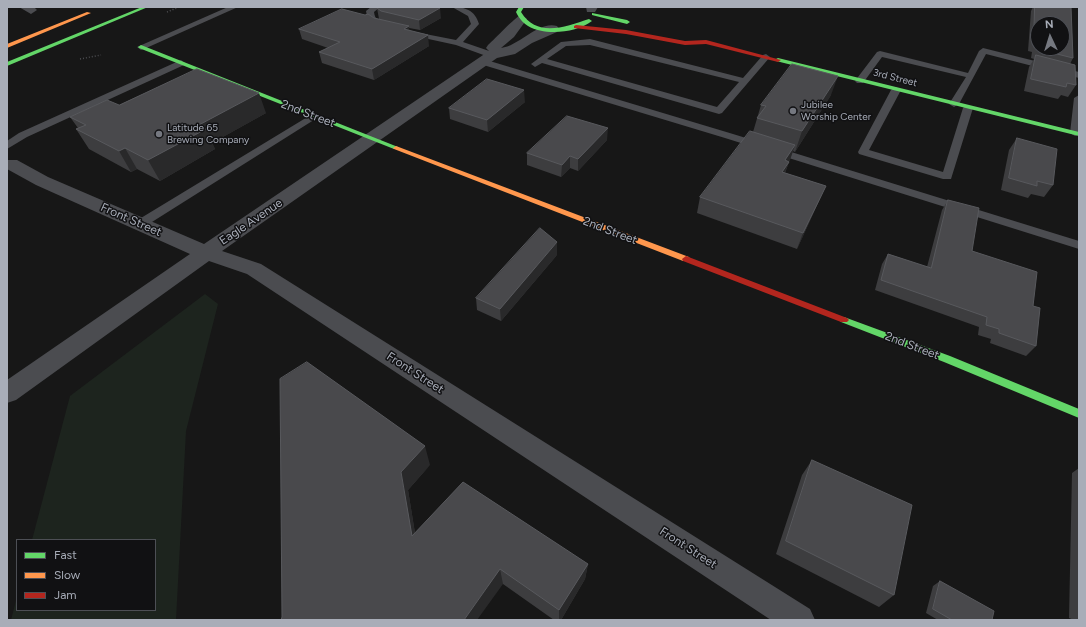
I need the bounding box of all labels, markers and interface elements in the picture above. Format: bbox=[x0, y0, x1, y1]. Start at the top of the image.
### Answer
north arrow bbox=[1030, 16, 1070, 56]
text: N bbox=[1044, 18, 1054, 31]
street label: 3rd Street bbox=[872, 67, 918, 89]
street label: 2nd Street bbox=[279, 97, 337, 131]
place label: Jubilee Worship Center bbox=[801, 99, 871, 122]
marker: Jubilee Worship Center bbox=[788, 106, 798, 116]
place label: Latitude 65 Brewing Company bbox=[167, 122, 249, 146]
marker: Latitude 65 Brewing Company bbox=[154, 129, 164, 139]
street label: Eagle Avenue bbox=[217, 196, 285, 248]
street label: Front Street bbox=[98, 200, 164, 240]
street label: 2nd Street bbox=[581, 214, 639, 248]
street label: 2nd Street bbox=[883, 329, 941, 363]
street label: Front Street bbox=[384, 349, 446, 397]
street label: Front Street bbox=[657, 524, 719, 572]
legend bbox=[16, 539, 156, 611]
text: Fast bbox=[54, 548, 77, 562]
text: Slow bbox=[54, 568, 80, 582]
text: Jam bbox=[54, 588, 77, 602]

